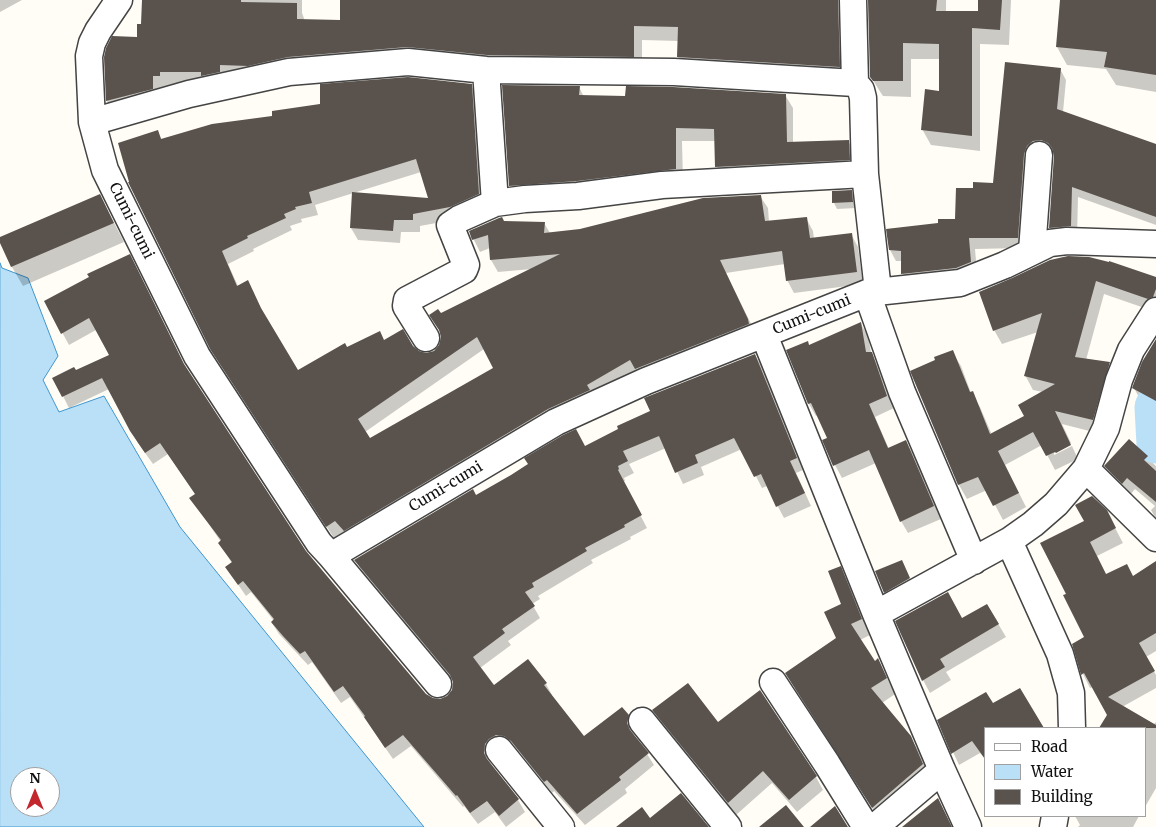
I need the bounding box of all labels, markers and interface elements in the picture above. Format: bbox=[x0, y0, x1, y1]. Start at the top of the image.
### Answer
street label: Cumi-cumi bbox=[105, 180, 157, 262]
street label: Cumi-cumi bbox=[770, 291, 854, 339]
street label: Cumi-cumi bbox=[406, 458, 486, 516]
legend bbox=[984, 727, 1146, 817]
text: Road bbox=[1031, 737, 1067, 756]
text: Water bbox=[1031, 762, 1073, 781]
north arrow bbox=[10, 767, 60, 817]
text: N bbox=[29, 769, 41, 787]
text: Building bbox=[1031, 787, 1093, 806]

